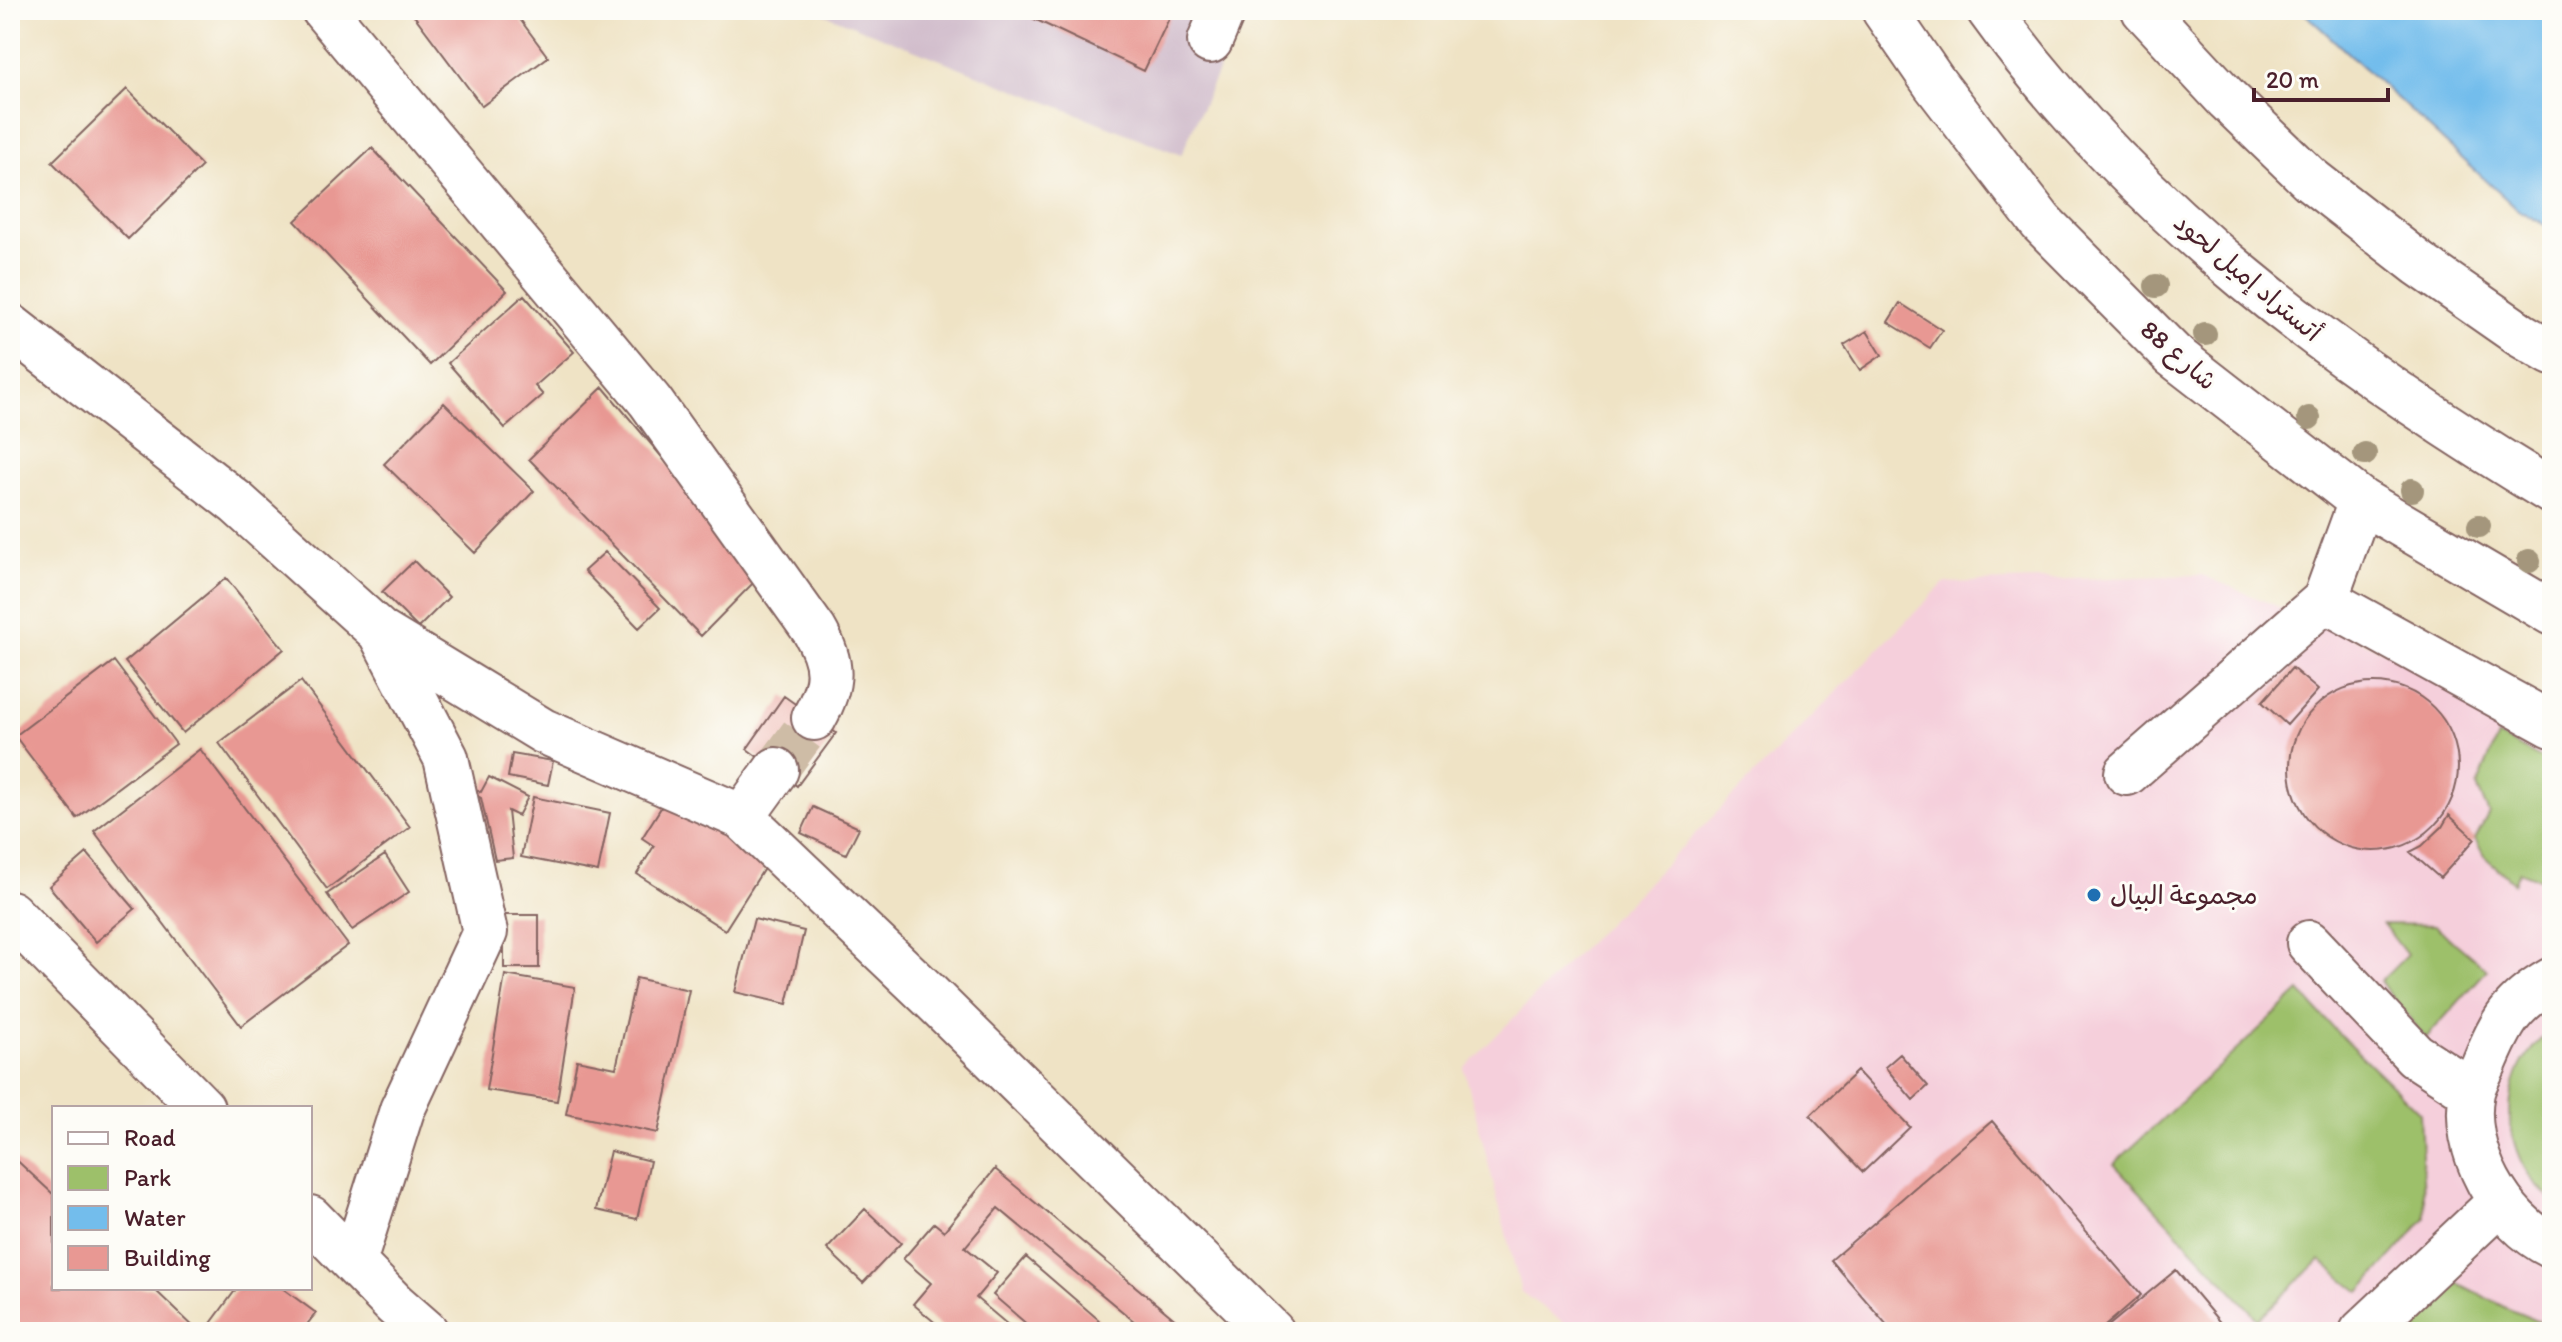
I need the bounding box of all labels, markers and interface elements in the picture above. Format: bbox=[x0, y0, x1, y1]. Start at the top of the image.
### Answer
scale bar bbox=[2254, 52, 2388, 102]
text: 20 m bbox=[2266, 65, 2319, 94]
street label: أتستراد إميل لحود bbox=[2167, 206, 2329, 349]
street label: شارع 88 bbox=[2133, 313, 2224, 398]
place label: مجموعة البيال bbox=[2110, 879, 2258, 911]
marker: مجموعة البيال bbox=[2085, 886, 2103, 904]
legend bbox=[52, 1106, 312, 1290]
text: Road bbox=[124, 1123, 176, 1152]
text: Park bbox=[124, 1163, 171, 1192]
text: Water bbox=[124, 1203, 186, 1232]
text: Building bbox=[124, 1243, 211, 1272]

